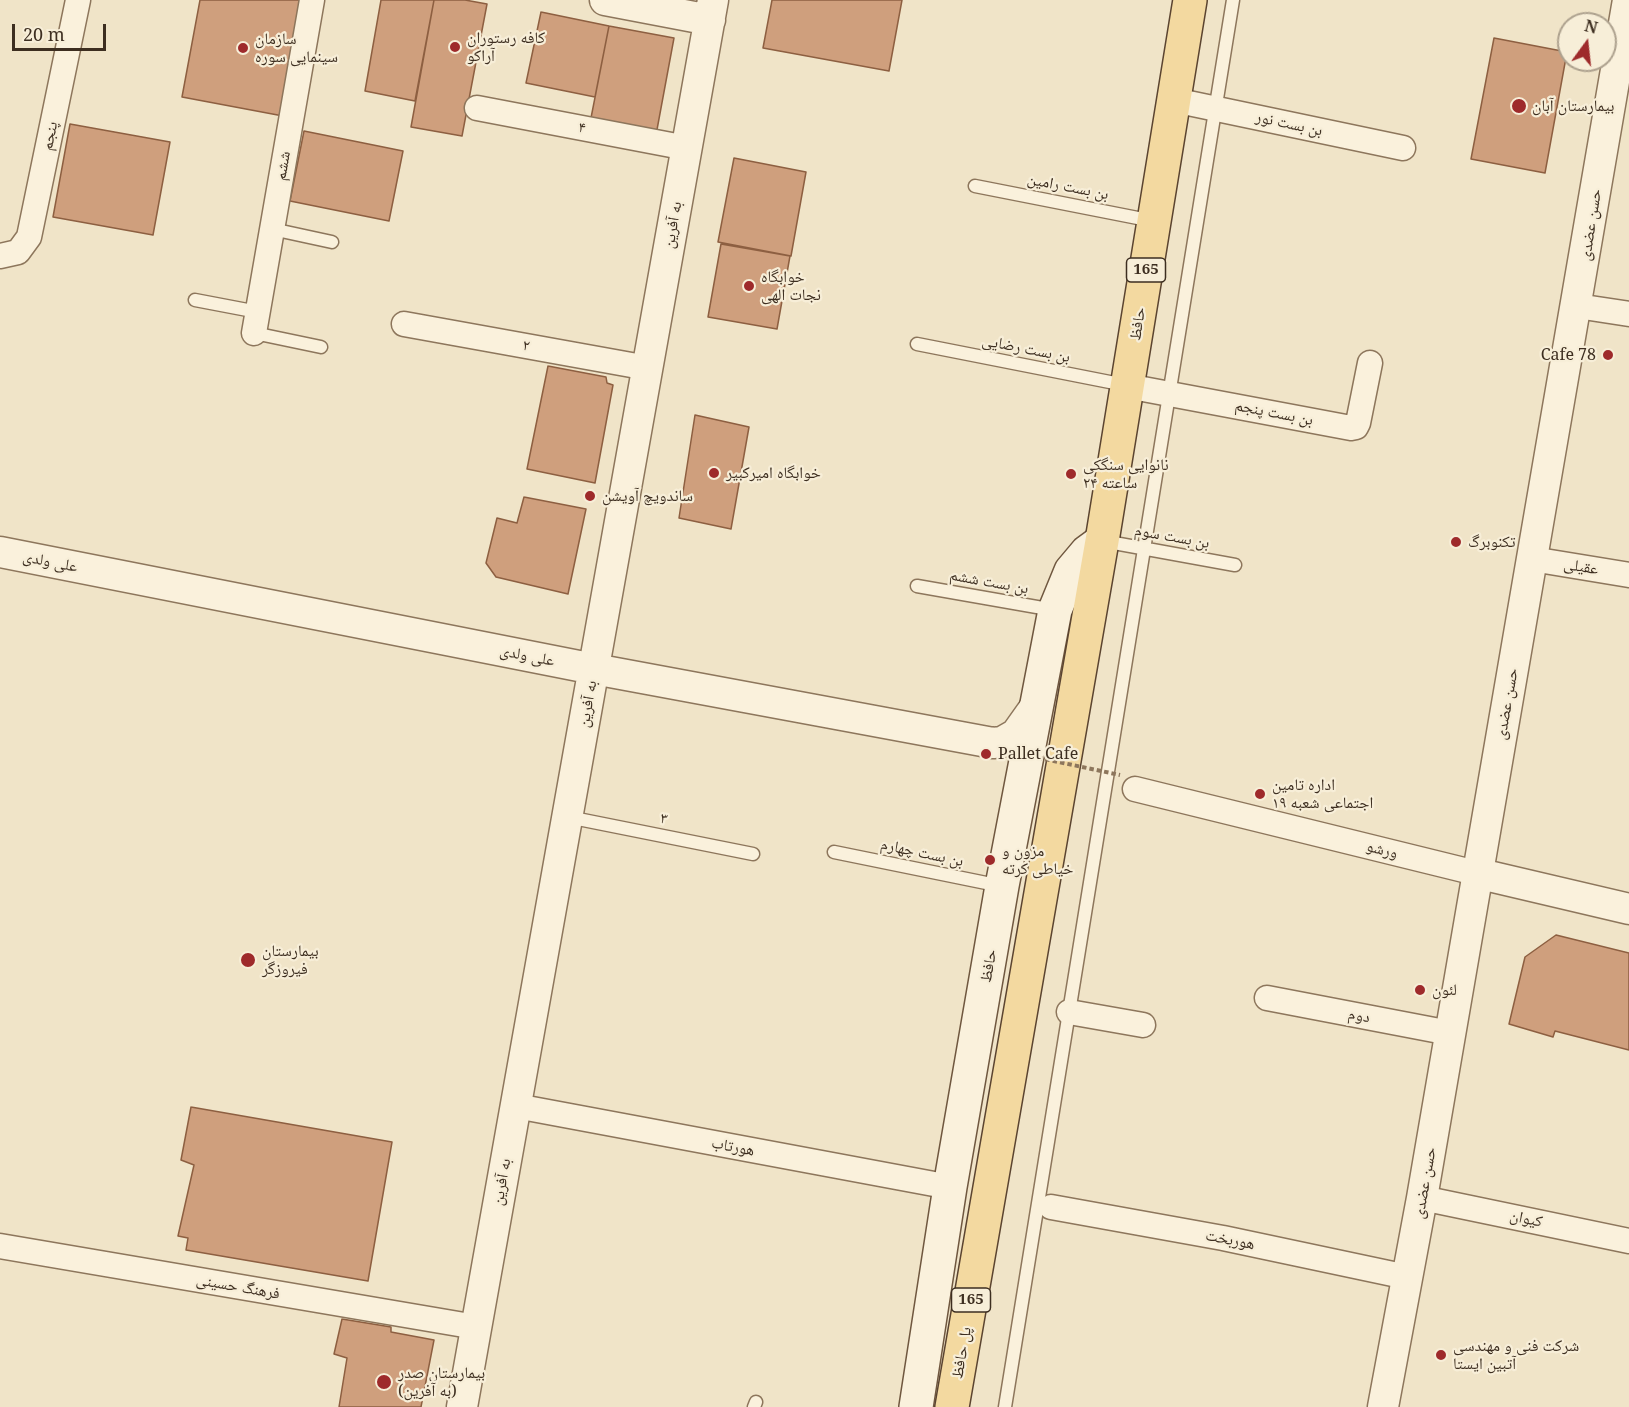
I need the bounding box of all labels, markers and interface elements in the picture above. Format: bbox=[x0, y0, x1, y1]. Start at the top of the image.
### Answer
scale bar bbox=[15, 12, 110, 50]
north arrow bbox=[1557, 12, 1617, 72]
text: N bbox=[1582, 14, 1600, 39]
text: 20 m bbox=[23, 22, 65, 46]
place label: کافه رستوران آراکو bbox=[467, 28, 545, 66]
place label: سازمان سینمایی سوره bbox=[255, 29, 338, 67]
marker: کافه رستوران آراکو bbox=[448, 40, 462, 54]
marker: سازمان سینمایی سوره bbox=[236, 41, 250, 55]
place label: بیمارستان آبان bbox=[1532, 96, 1614, 116]
marker: بیمارستان آبان bbox=[1510, 97, 1528, 115]
street label: بن بست نور bbox=[1254, 108, 1324, 140]
street label: ۴ bbox=[577, 118, 587, 138]
street label: پنجم bbox=[38, 120, 62, 152]
street label: ششم bbox=[271, 150, 295, 182]
street label: بن بست رامین bbox=[1026, 170, 1110, 204]
street label: حسن عضدی bbox=[1576, 188, 1606, 262]
street label: به آفرین bbox=[659, 200, 687, 250]
road number: 165 bbox=[1126, 258, 1166, 282]
place label: خوابگاه نجات الهی bbox=[761, 267, 821, 305]
marker: خوابگاه نجات الهی bbox=[742, 279, 756, 293]
street label: حافظ bbox=[1126, 306, 1150, 342]
street label: بن بست رضایی bbox=[980, 331, 1072, 367]
street label: ۲ bbox=[521, 336, 531, 356]
place label: Cafe 78 bbox=[1541, 345, 1596, 365]
marker: Cafe 78 bbox=[1601, 348, 1615, 362]
street label: بن بست پنجم bbox=[1233, 396, 1315, 430]
place label: نانوایی سنگکی ۲۴ ساعته bbox=[1083, 455, 1169, 493]
place label: خوابگاه امیرکبیر bbox=[726, 463, 821, 483]
marker: خوابگاه امیرکبیر bbox=[707, 466, 721, 480]
marker: نانوایی سنگکی ۲۴ ساعته bbox=[1064, 467, 1078, 481]
place label: ساندویچ آویشن bbox=[602, 486, 693, 506]
marker: ساندویچ آویشن bbox=[583, 489, 597, 503]
street label: بن بست سوم bbox=[1133, 521, 1211, 553]
place label: تکنوبرگ bbox=[1468, 532, 1515, 552]
marker: تکنوبرگ bbox=[1449, 535, 1463, 549]
street label: علی ولدی bbox=[21, 547, 79, 577]
street label: عقیلی bbox=[1562, 555, 1600, 579]
street label: بن بست ششم bbox=[948, 566, 1030, 598]
street label: علی ولدی bbox=[498, 641, 556, 671]
street label: حسن عضدی bbox=[1491, 667, 1523, 741]
street label: به آفرین bbox=[574, 679, 602, 729]
place label: Pallet Cafe bbox=[998, 744, 1078, 764]
marker: Pallet Cafe bbox=[979, 747, 993, 761]
place label: اداره تامین اجتماعی شعبه ۱۹ bbox=[1272, 775, 1373, 813]
marker: اداره تامین اجتماعی شعبه ۱۹ bbox=[1253, 787, 1267, 801]
street label: ۳ bbox=[659, 809, 669, 829]
street label: بن بست چهارم bbox=[879, 835, 965, 871]
street label: ورشو bbox=[1364, 837, 1400, 863]
place label: مزون و خیاطی کرته bbox=[1002, 841, 1074, 879]
marker: مزون و خیاطی کرته bbox=[983, 853, 997, 867]
place label: بیمارستان فیروزگر bbox=[262, 941, 319, 979]
street label: حافظ bbox=[977, 948, 1001, 984]
marker: بیمارستان فیروزگر bbox=[239, 951, 257, 969]
place label: لئون bbox=[1432, 980, 1457, 1000]
marker: لئون bbox=[1413, 983, 1427, 997]
street label: دوم bbox=[1346, 1004, 1372, 1028]
street label: هورتاب bbox=[710, 1133, 756, 1161]
street label: حسن عضدی bbox=[1409, 1146, 1441, 1220]
street label: به آفرین bbox=[488, 1157, 516, 1207]
street label: کیوان bbox=[1508, 1206, 1544, 1232]
street label: هوربخت bbox=[1204, 1226, 1256, 1254]
street label: فرهنگ حسینی bbox=[195, 1270, 281, 1304]
road number: 165 bbox=[952, 1288, 990, 1312]
street label: پل حافظ bbox=[948, 1326, 976, 1380]
place label: شرکت فنی و مهندسی آتبین ایستا bbox=[1453, 1336, 1579, 1374]
marker: شرکت فنی و مهندسی آتبین ایستا bbox=[1434, 1348, 1448, 1362]
place label: بیمارستان صدر (به آفرین) bbox=[398, 1363, 485, 1401]
marker: بیمارستان صدر (به آفرین) bbox=[375, 1373, 393, 1391]

